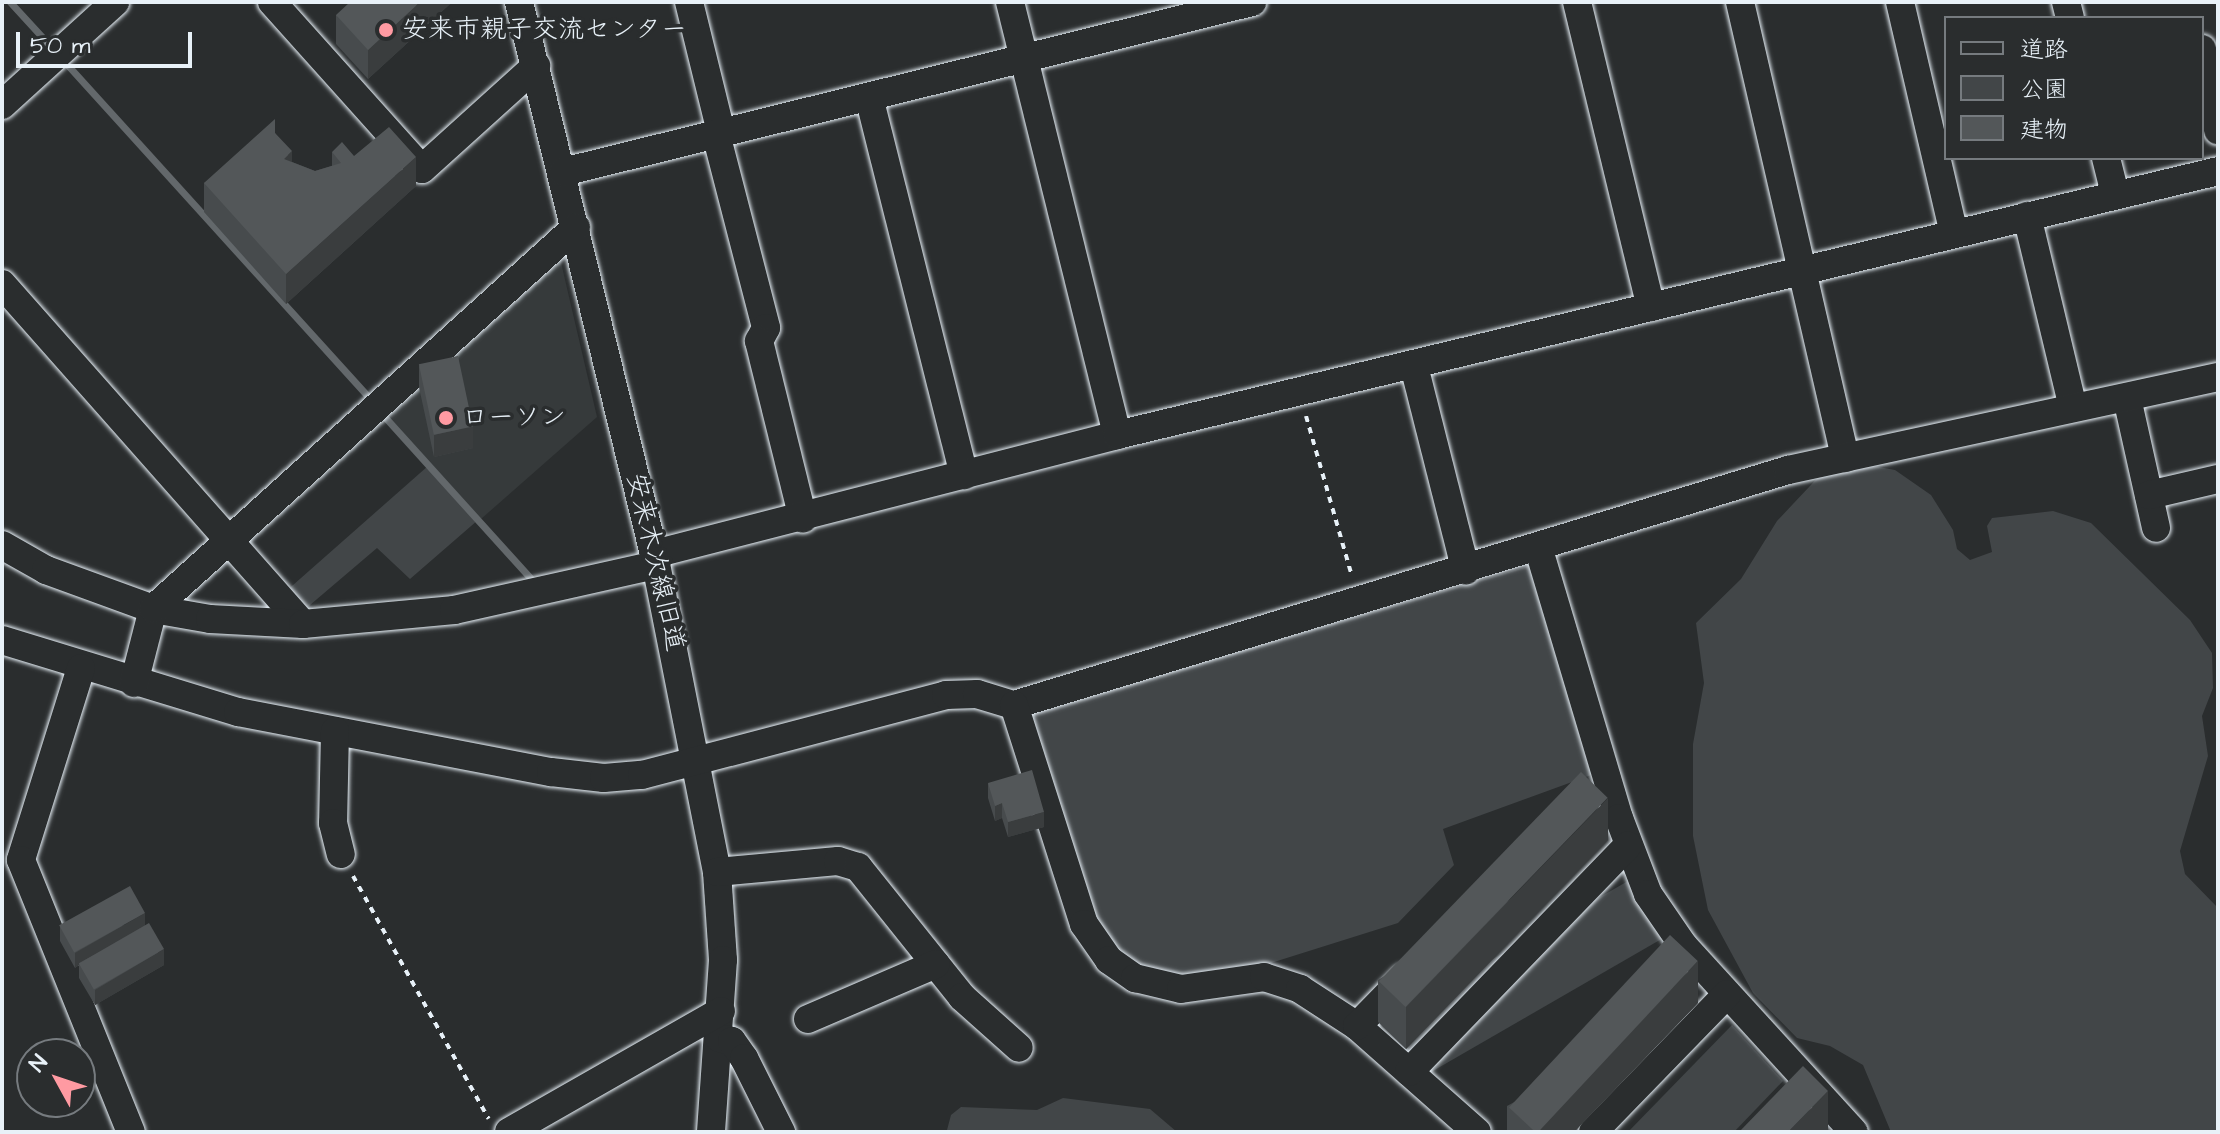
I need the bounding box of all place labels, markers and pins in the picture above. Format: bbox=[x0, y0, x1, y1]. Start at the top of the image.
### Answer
place label: 安来市親子交流センター bbox=[402, 14, 688, 46]
marker: 安来市親子交流センター bbox=[377, 21, 395, 39]
place label: ローソン bbox=[462, 402, 566, 434]
marker: ローソン bbox=[437, 409, 455, 427]

